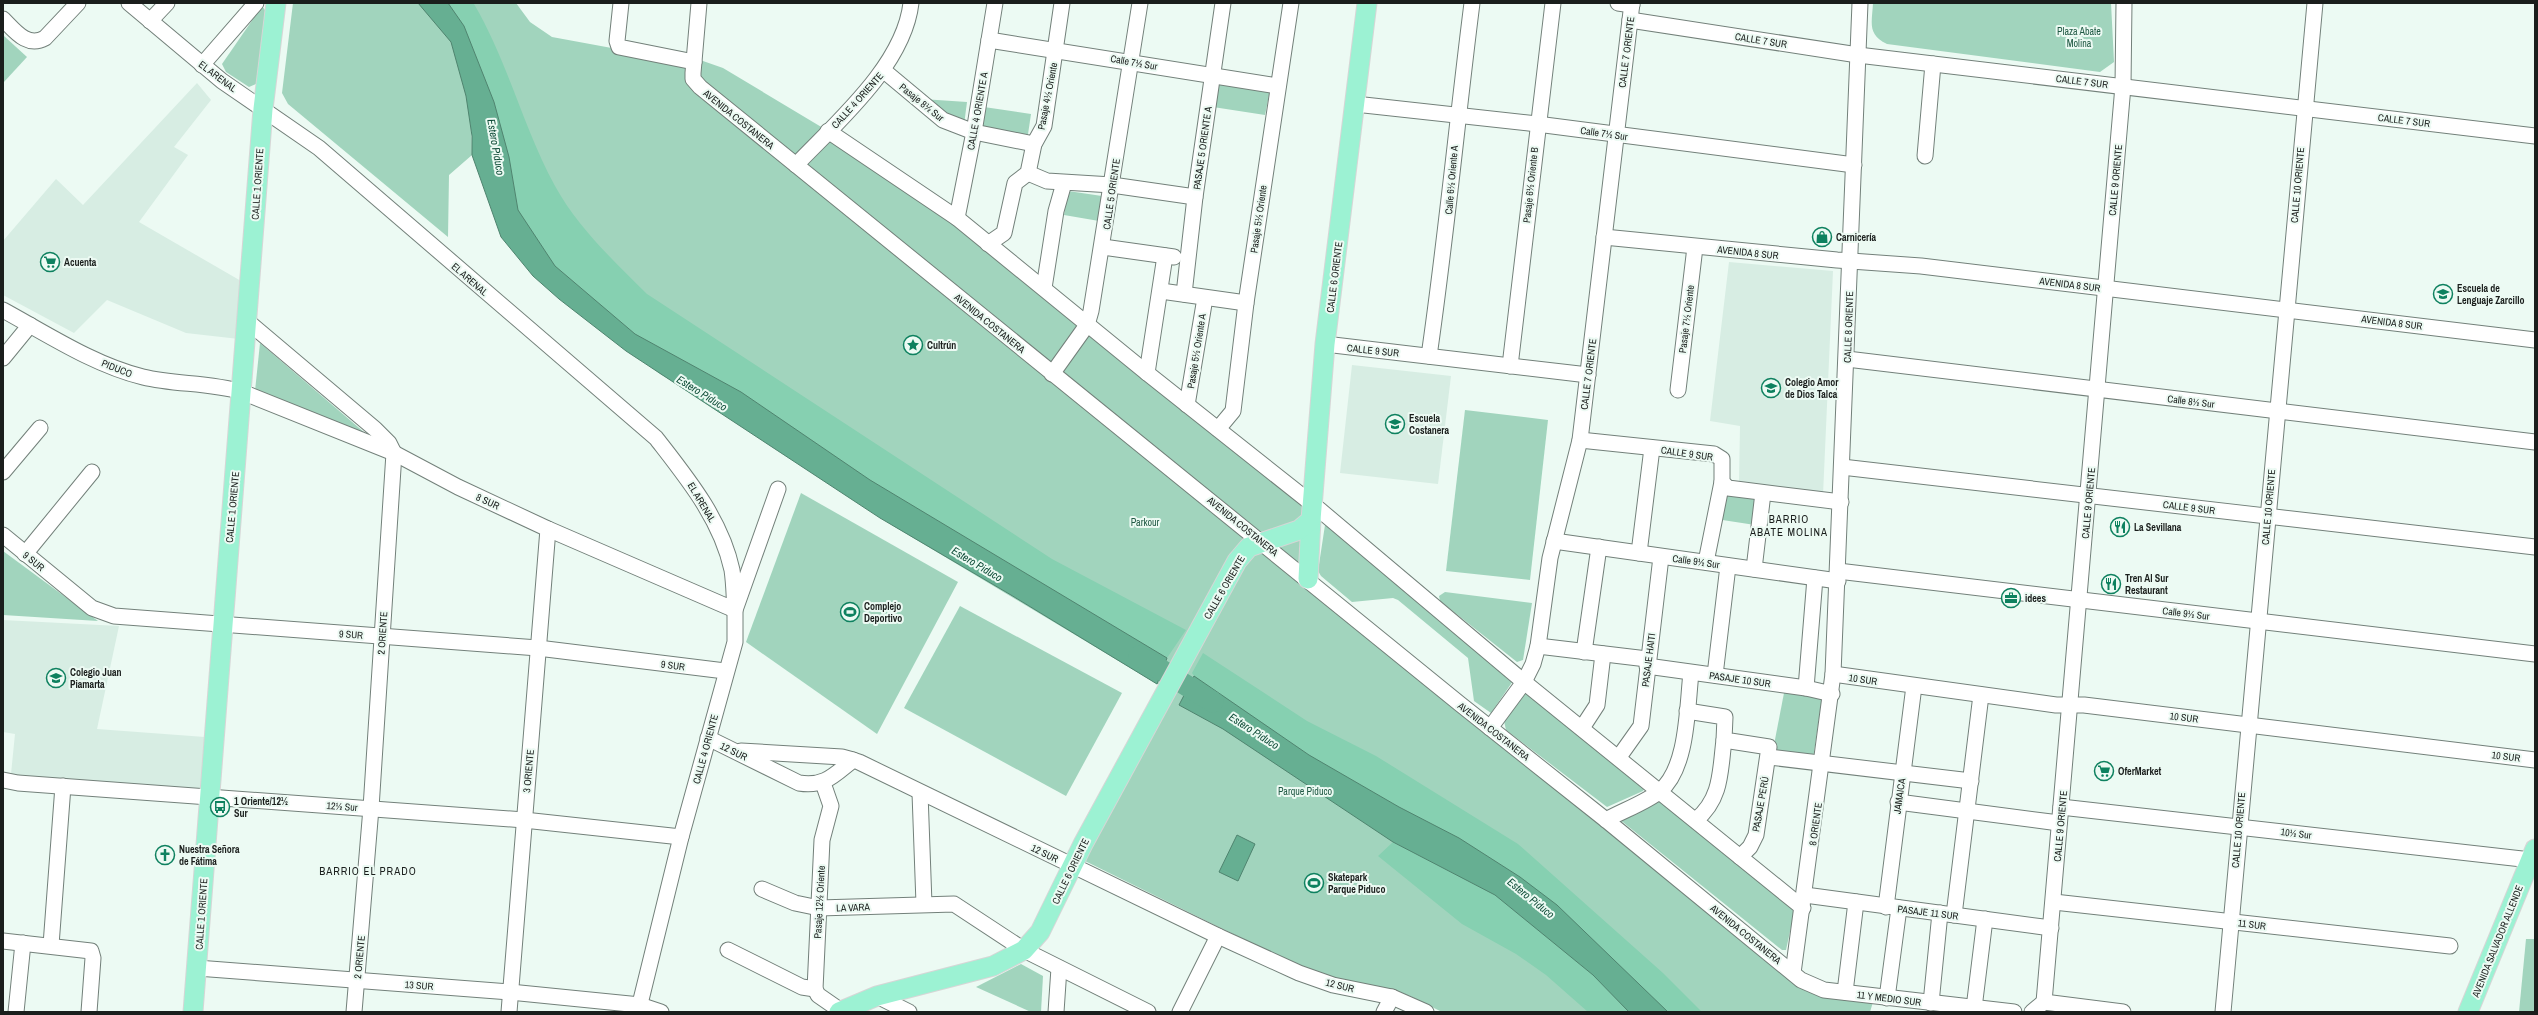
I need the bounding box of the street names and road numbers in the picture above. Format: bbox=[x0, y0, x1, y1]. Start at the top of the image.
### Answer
street label: CALLE 7 ORIENTE bbox=[1616, 16, 1637, 88]
street label: CALLE 7 SUR bbox=[1734, 30, 1788, 51]
street label: Calle 7½ Sur bbox=[1109, 52, 1159, 73]
street label: EL ARENAL bbox=[196, 58, 240, 95]
street label: Pasaje 4½ Oriente bbox=[1035, 61, 1060, 131]
street label: CALLE 4 ORIENTE bbox=[829, 69, 886, 131]
street label: CALLE 4 ORIENTE A bbox=[964, 71, 991, 151]
street label: CALLE 7 SUR bbox=[2055, 72, 2109, 91]
street label: Pasaje 8½ Sur bbox=[897, 80, 947, 125]
street label: AVENIDA COSTANERA bbox=[700, 86, 777, 152]
street label: PASAJE 5 ORIENTE A bbox=[1190, 105, 1215, 190]
street label: CALLE 7 SUR bbox=[2377, 111, 2431, 130]
street label: Calle 7½ Sur bbox=[1580, 124, 1629, 143]
street label: Calle 6½ Oriente A bbox=[1442, 144, 1461, 215]
street label: CALLE 9 ORIENTE bbox=[2106, 144, 2125, 216]
street label: Pasaje 6½ Oriente B bbox=[1520, 146, 1541, 224]
street label: CALLE 10 ORIENTE bbox=[2288, 147, 2307, 224]
street label: CALLE 1 ORIENTE bbox=[249, 148, 266, 220]
street label: CALLE 5 ORIENTE bbox=[1100, 158, 1123, 230]
street label: Pasaje 5½ Oriente bbox=[1247, 184, 1270, 254]
street label: CALLE 6 ORIENTE bbox=[1324, 241, 1345, 313]
street label: AVENIDA 8 SUR bbox=[1716, 243, 1779, 262]
street label: EL ARENAL bbox=[449, 260, 491, 299]
street label: AVENIDA 8 SUR bbox=[2038, 274, 2101, 295]
street label: Pasaje 7½ Oriente bbox=[1676, 284, 1697, 354]
street label: AVENIDA COSTANERA bbox=[951, 290, 1028, 356]
street label: CALLE 8 ORIENTE bbox=[1841, 291, 1856, 363]
street label: Pasaje 5½ Oriente A bbox=[1184, 312, 1209, 389]
street label: AVENIDA 8 SUR bbox=[2360, 312, 2423, 333]
street label: CALLE 7 ORIENTE bbox=[1578, 338, 1599, 410]
street label: CALLE 9 SUR bbox=[1346, 341, 1400, 360]
street label: PIDUCO bbox=[100, 356, 134, 380]
street label: Calle 8½ Sur bbox=[2167, 392, 2216, 411]
street label: CALLE 9 SUR bbox=[1660, 443, 1714, 464]
street label: CALLE 9 ORIENTE bbox=[2079, 467, 2098, 539]
street label: CALLE 10 ORIENTE bbox=[2259, 469, 2278, 546]
street label: CALLE 1 ORIENTE bbox=[223, 471, 242, 543]
street label: EL ARENAL bbox=[685, 480, 719, 525]
street label: 8 SUR bbox=[474, 490, 502, 512]
street label: AVENIDA COSTANERA bbox=[1204, 493, 1281, 559]
street label: CALLE 9 SUR bbox=[2162, 498, 2216, 517]
street label: 9 SUR bbox=[20, 549, 47, 574]
street label: Calle 9½ Sur bbox=[1672, 552, 1721, 571]
street label: CALLE 6 ORIENTE bbox=[1201, 553, 1248, 621]
street label: Calle 9½ Sur bbox=[2162, 604, 2211, 623]
street label: 2 ORIENTE bbox=[375, 611, 390, 655]
street label: 9 SUR bbox=[338, 627, 364, 642]
street label: PASAJE HAITI bbox=[1639, 632, 1658, 688]
street label: 9 SUR bbox=[660, 658, 686, 673]
street label: PASAJE 10 SUR bbox=[1708, 669, 1772, 690]
street label: 10 SUR bbox=[1848, 671, 1878, 688]
street label: AVENIDA COSTANERA bbox=[1454, 699, 1533, 764]
street label: 10 SUR bbox=[2169, 709, 2199, 726]
street label: CALLE 4 ORIENTE bbox=[690, 713, 721, 785]
street label: 12 SUR bbox=[718, 739, 750, 764]
street label: 10 SUR bbox=[2491, 748, 2521, 765]
street label: 3 ORIENTE bbox=[520, 749, 537, 793]
street label: PASAJE PERÚ bbox=[1749, 775, 1772, 833]
street label: JAMAICA bbox=[1891, 777, 1908, 815]
street label: CALLE 9 ORIENTE bbox=[2051, 790, 2070, 862]
street label: CALLE 10 ORIENTE bbox=[2229, 792, 2248, 869]
street label: 12½ Sur bbox=[326, 799, 358, 814]
street label: 8 ORIENTE bbox=[1806, 802, 1825, 846]
street label: 10½ Sur bbox=[2280, 825, 2312, 842]
street label: CALLE 6 ORIENTE bbox=[1049, 836, 1092, 906]
street label: 12 SUR bbox=[1029, 841, 1061, 866]
street label: Pasaje 12½ Oriente bbox=[811, 865, 828, 939]
street label: CALLE 1 ORIENTE bbox=[193, 878, 210, 950]
street label: AVENIDA SALVADOR ALLENDE bbox=[2469, 883, 2526, 1000]
street label: LA VARA bbox=[836, 900, 871, 915]
street label: AVENIDA COSTANERA bbox=[1707, 901, 1784, 967]
street label: PASAJE 11 SUR bbox=[1897, 902, 1959, 923]
street label: 11 SUR bbox=[2237, 916, 2267, 933]
street label: 2 ORIENTE bbox=[351, 935, 368, 979]
street label: 12 SUR bbox=[1324, 976, 1355, 995]
street label: 13 SUR bbox=[404, 978, 434, 993]
street label: 11 Y MEDIO SUR bbox=[1856, 988, 1922, 1009]

